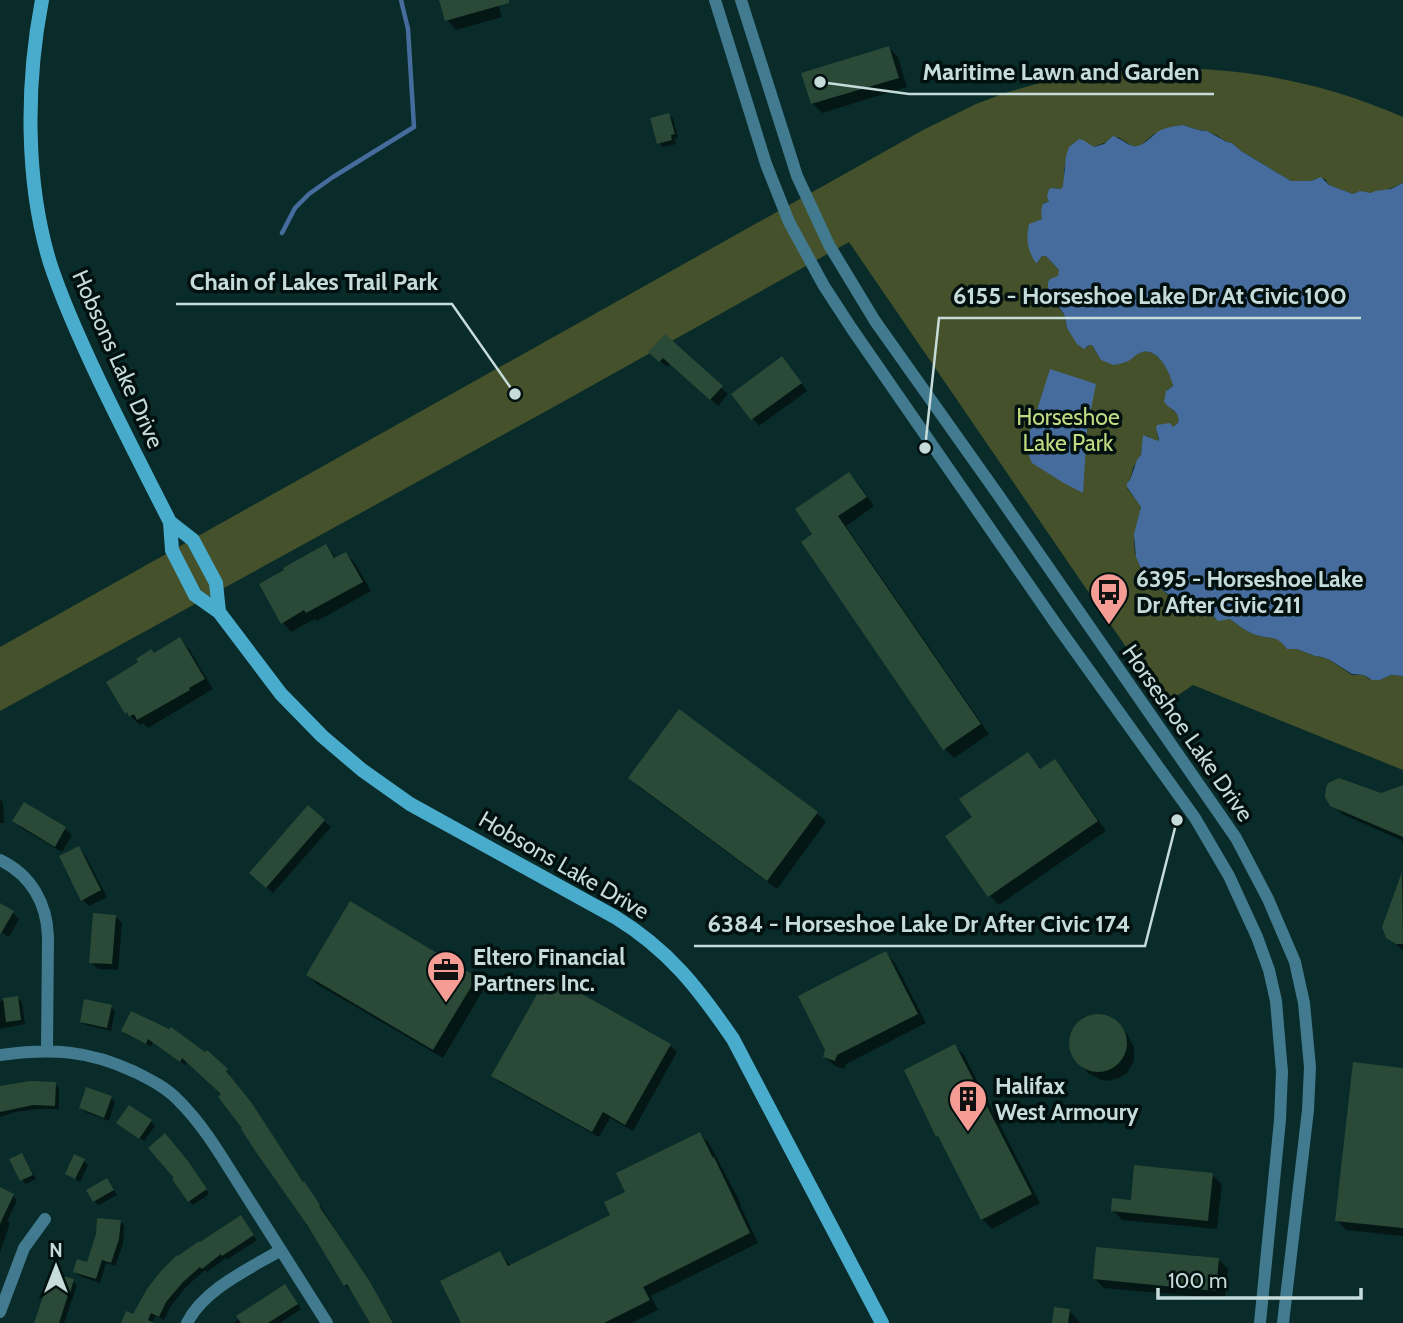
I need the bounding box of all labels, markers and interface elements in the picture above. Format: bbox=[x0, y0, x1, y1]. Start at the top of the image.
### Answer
callout: Maritime Lawn and Garden bbox=[909, 49, 1214, 94]
text: Maritime Lawn and Garden bbox=[922, 57, 1200, 86]
callout: Chain of Lakes Trail Park bbox=[176, 259, 452, 304]
street label: Hobsons Lake Drive bbox=[66, 266, 170, 453]
text: Chain of Lakes Trail Park bbox=[190, 267, 439, 296]
callout: 6155 - Horseshoe Lake Dr At Civic 100 bbox=[939, 273, 1361, 318]
text: 6155 - Horseshoe Lake Dr At Civic 100 bbox=[953, 281, 1347, 310]
park label: Horseshoe Lake Park bbox=[1016, 403, 1120, 457]
place label: 6395 - Horseshoe Lake Dr After Civic 211 bbox=[1136, 565, 1363, 619]
bus stop icon: 6395 - Horseshoe Lake Dr After Civic 211 bbox=[1088, 571, 1130, 626]
street label: Horseshoe Lake Drive bbox=[1116, 639, 1260, 827]
street label: Hobsons Lake Drive bbox=[474, 805, 654, 925]
callout: 6384 - Horseshoe Lake Dr After Civic 174 bbox=[694, 901, 1145, 946]
text: 6384 - Horseshoe Lake Dr After Civic 174 bbox=[708, 909, 1130, 938]
place label: Eltero Financial Partners Inc. bbox=[473, 943, 625, 997]
office icon: Eltero Financial Partners Inc. bbox=[425, 949, 467, 1004]
place label: Halifax West Armoury bbox=[995, 1072, 1139, 1126]
building icon: Halifax West Armoury bbox=[947, 1078, 989, 1133]
north arrow bbox=[21, 1232, 91, 1302]
text: N bbox=[49, 1239, 63, 1262]
scale bar bbox=[1158, 1256, 1361, 1300]
text: 100 m bbox=[1168, 1268, 1227, 1293]

